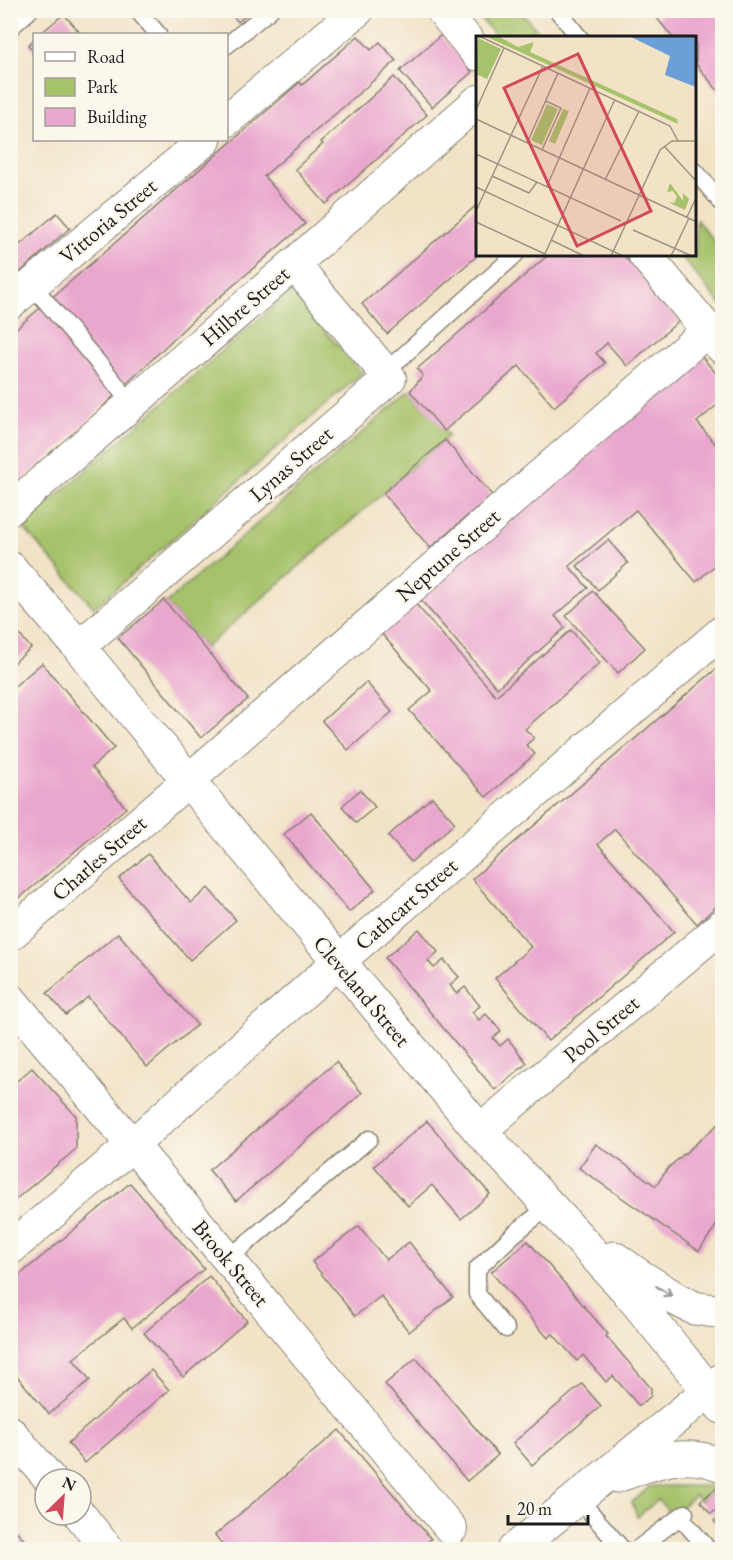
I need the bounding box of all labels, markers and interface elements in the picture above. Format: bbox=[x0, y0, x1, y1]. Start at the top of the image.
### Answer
legend bbox=[33, 33, 228, 141]
inset map bbox=[476, 36, 697, 256]
text: Road bbox=[87, 45, 126, 68]
text: Park bbox=[87, 75, 118, 98]
text: Building bbox=[87, 105, 147, 128]
street label: Vittoria Street bbox=[53, 172, 163, 270]
street label: Hilbre Street bbox=[195, 259, 296, 353]
street label: Lynas Street bbox=[243, 420, 339, 508]
street label: Neptune Street bbox=[390, 502, 506, 608]
street label: Charles Street bbox=[45, 809, 153, 907]
street label: Cathcart Street bbox=[349, 851, 464, 957]
street label: Cleveland Street bbox=[307, 929, 417, 1053]
street label: Pool Street bbox=[557, 989, 645, 1069]
street label: Brook Street bbox=[186, 1214, 276, 1313]
one-way arrow bbox=[655, 1284, 672, 1297]
north arrow bbox=[33, 1467, 93, 1527]
text: N bbox=[59, 1472, 79, 1496]
scale bar bbox=[508, 1488, 588, 1526]
text: 20 m bbox=[517, 1497, 552, 1520]

